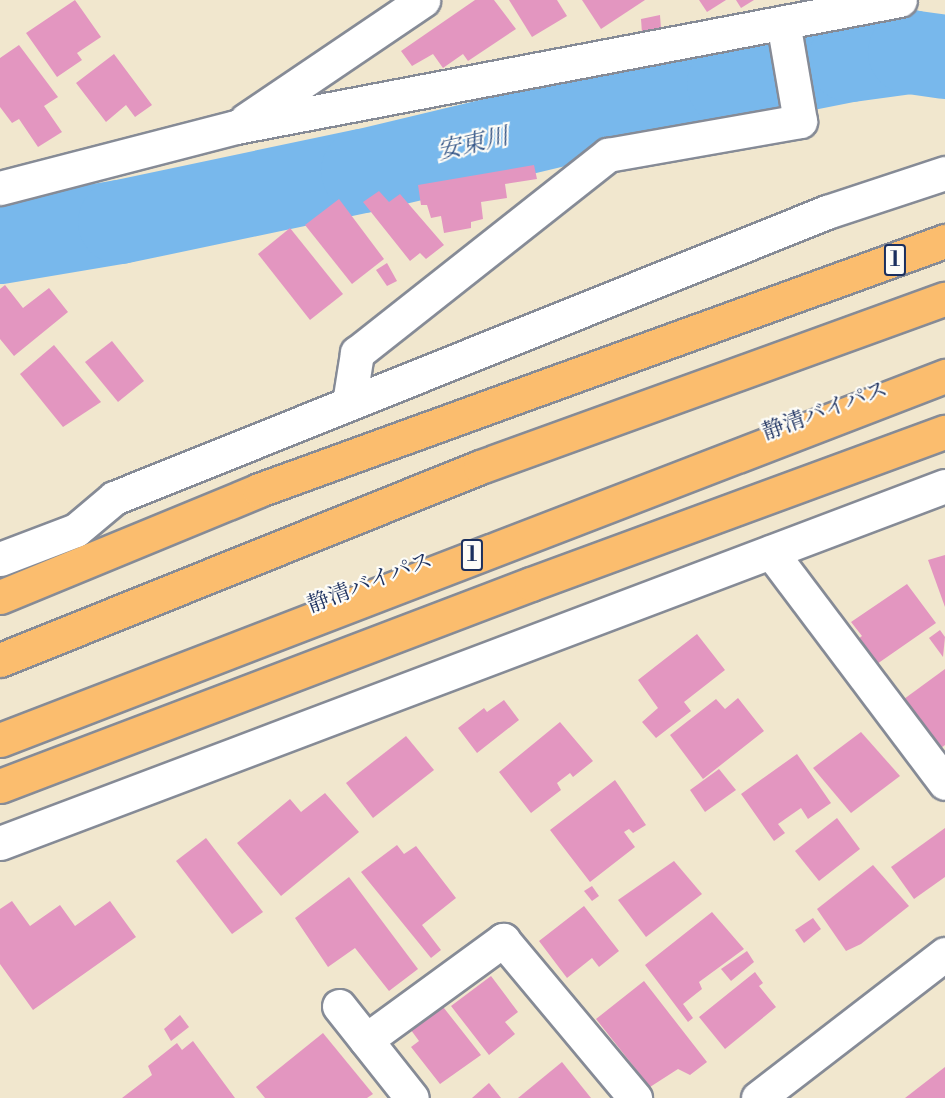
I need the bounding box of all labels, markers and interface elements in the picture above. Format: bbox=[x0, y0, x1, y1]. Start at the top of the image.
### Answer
water label: 安東川 bbox=[435, 123, 511, 167]
road number: 1 bbox=[883, 242, 907, 278]
street label: 静清バイパス bbox=[758, 376, 892, 446]
road number: 1 bbox=[460, 537, 484, 573]
street label: 静清バイパス bbox=[304, 547, 436, 619]

